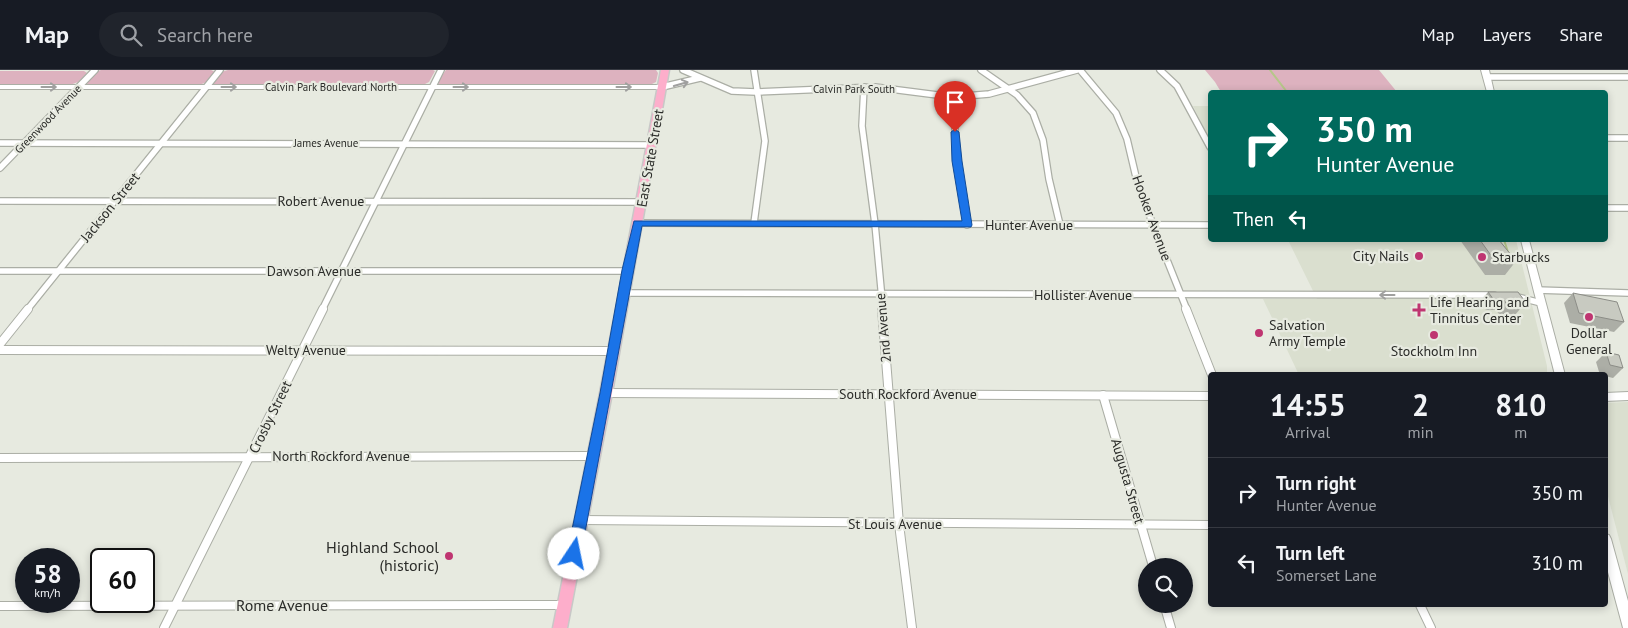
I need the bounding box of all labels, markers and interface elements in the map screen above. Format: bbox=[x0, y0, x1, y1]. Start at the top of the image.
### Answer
search box bbox=[99, 12, 449, 57]
text: Map bbox=[25, 19, 69, 50]
icon: search bbox=[117, 21, 145, 49]
text: Search here bbox=[157, 23, 253, 47]
text: Map bbox=[1422, 23, 1454, 46]
text: Layers bbox=[1482, 23, 1531, 46]
text: Share bbox=[1559, 23, 1603, 46]
one-way arrow bbox=[673, 78, 689, 88]
street label: Calvin Park Boulevard North bbox=[265, 80, 397, 94]
street label: Greenwood Avenue bbox=[12, 81, 85, 156]
pin bbox=[934, 81, 976, 132]
one-way arrow bbox=[40, 82, 56, 92]
one-way arrow bbox=[220, 82, 236, 92]
one-way arrow bbox=[452, 82, 469, 92]
one-way arrow bbox=[615, 82, 631, 92]
street label: Calvin Park South bbox=[813, 82, 895, 96]
icon: arrive bbox=[941, 88, 969, 116]
text: 350 m bbox=[1316, 106, 1413, 152]
street label: East State Street bbox=[633, 107, 668, 208]
icon: right bbox=[1233, 110, 1298, 175]
street label: James Avenue bbox=[293, 136, 359, 150]
text: Hunter Avenue bbox=[1316, 150, 1454, 178]
street label: Jackson Street bbox=[76, 168, 144, 246]
street label: Hooker Avenue bbox=[1128, 173, 1176, 263]
street label: Robert Avenue bbox=[278, 192, 364, 210]
icon: left bbox=[1284, 205, 1312, 233]
text: Then bbox=[1233, 207, 1274, 231]
street label: Hunter Avenue bbox=[985, 216, 1073, 234]
place label: City Nails bbox=[1353, 247, 1409, 265]
place label: Starbucks bbox=[1492, 248, 1550, 266]
marker: City Nails bbox=[1413, 250, 1425, 262]
marker: Starbucks bbox=[1476, 251, 1488, 263]
street label: Dawson Avenue bbox=[267, 262, 361, 280]
street label: Hollister Avenue bbox=[1034, 286, 1132, 304]
one-way arrow bbox=[1380, 290, 1396, 300]
street label: 2nd Avenue bbox=[871, 292, 895, 364]
place label: Life Hearing and Tinnitus Center bbox=[1430, 293, 1529, 327]
marker: Life Hearing and Tinnitus Center bbox=[1412, 303, 1426, 317]
marker: Dollar General bbox=[1583, 311, 1595, 323]
place label: Salvation Army Temple bbox=[1269, 316, 1346, 350]
place label: Dollar General bbox=[1566, 324, 1612, 358]
marker: Salvation Army Temple bbox=[1253, 327, 1265, 339]
marker: Stockholm Inn bbox=[1428, 329, 1440, 341]
street label: Welty Avenue bbox=[266, 341, 346, 359]
place label: Stockholm Inn bbox=[1391, 342, 1477, 360]
street label: Crosby Street bbox=[245, 377, 295, 456]
street label: South Rockford Avenue bbox=[839, 385, 977, 403]
text: 14:55 bbox=[1270, 385, 1346, 424]
text: 2 bbox=[1412, 385, 1429, 424]
text: 810 bbox=[1495, 385, 1546, 424]
text: Arrival bbox=[1285, 422, 1330, 442]
text: min bbox=[1408, 422, 1434, 442]
text: m bbox=[1514, 422, 1527, 442]
street label: Augusta Street bbox=[1107, 436, 1149, 526]
street label: North Rockford Avenue bbox=[272, 447, 410, 465]
text: Turn right bbox=[1276, 471, 1356, 495]
icon: right bbox=[1233, 479, 1261, 507]
text: 350 m bbox=[1531, 481, 1583, 505]
text: Hunter Avenue bbox=[1276, 495, 1377, 515]
street label: St Louis Avenue bbox=[848, 515, 942, 533]
position arrow bbox=[547, 527, 599, 579]
place label: Highland School (historic) bbox=[326, 537, 439, 575]
text: Turn left bbox=[1276, 541, 1345, 565]
speed limit sign: 60 bbox=[90, 548, 155, 613]
icon: left bbox=[1233, 549, 1261, 577]
marker: Highland School (historic) bbox=[443, 550, 455, 562]
text: 310 m bbox=[1531, 551, 1583, 575]
text: 58 bbox=[33, 558, 62, 590]
map controls bbox=[1138, 558, 1193, 613]
button: search bbox=[1138, 558, 1193, 613]
text: Somerset Lane bbox=[1276, 565, 1377, 585]
text: km/h bbox=[34, 585, 61, 600]
street label: Rome Avenue bbox=[236, 595, 328, 615]

